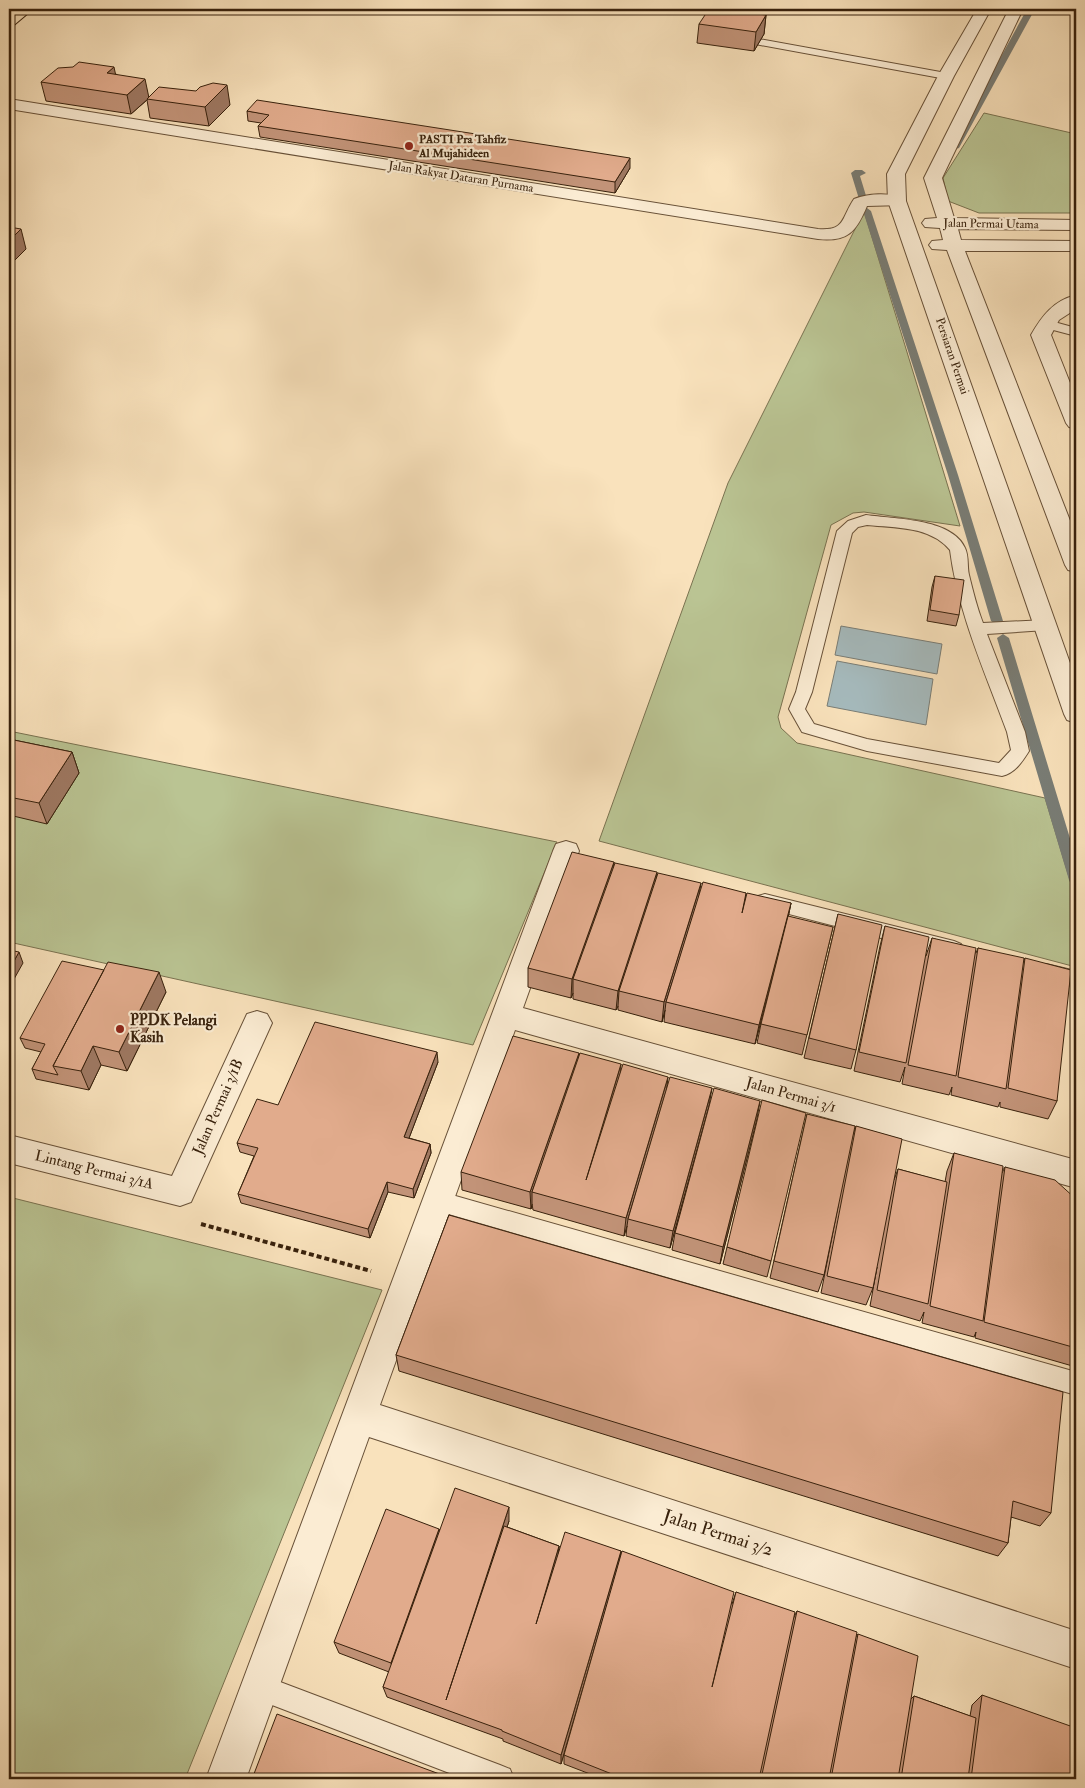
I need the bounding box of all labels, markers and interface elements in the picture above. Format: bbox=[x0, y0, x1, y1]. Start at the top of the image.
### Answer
place label: PASTI Pra Tahfiz Al Mujahideen bbox=[418, 132, 506, 161]
marker: PASTI Pra Tahfiz Al Mujahideen bbox=[403, 140, 415, 152]
street label: Jalan Rakyat Dataran Purnama bbox=[386, 158, 536, 196]
street label: Jalan Permai Utama bbox=[942, 216, 1040, 232]
street label: Persiaran Permai bbox=[932, 316, 972, 396]
place label: PPDK Pelangi Kasih bbox=[130, 1011, 217, 1047]
marker: PPDK Pelangi Kasih bbox=[114, 1023, 126, 1035]
street label: Jalan Permai 3/1B bbox=[188, 1056, 249, 1159]
street label: Jalan Permai 3/1 bbox=[742, 1073, 838, 1118]
street label: Lintang Permai 3/1A bbox=[33, 1146, 156, 1194]
street label: Jalan Permai 3/2 bbox=[659, 1504, 776, 1562]

